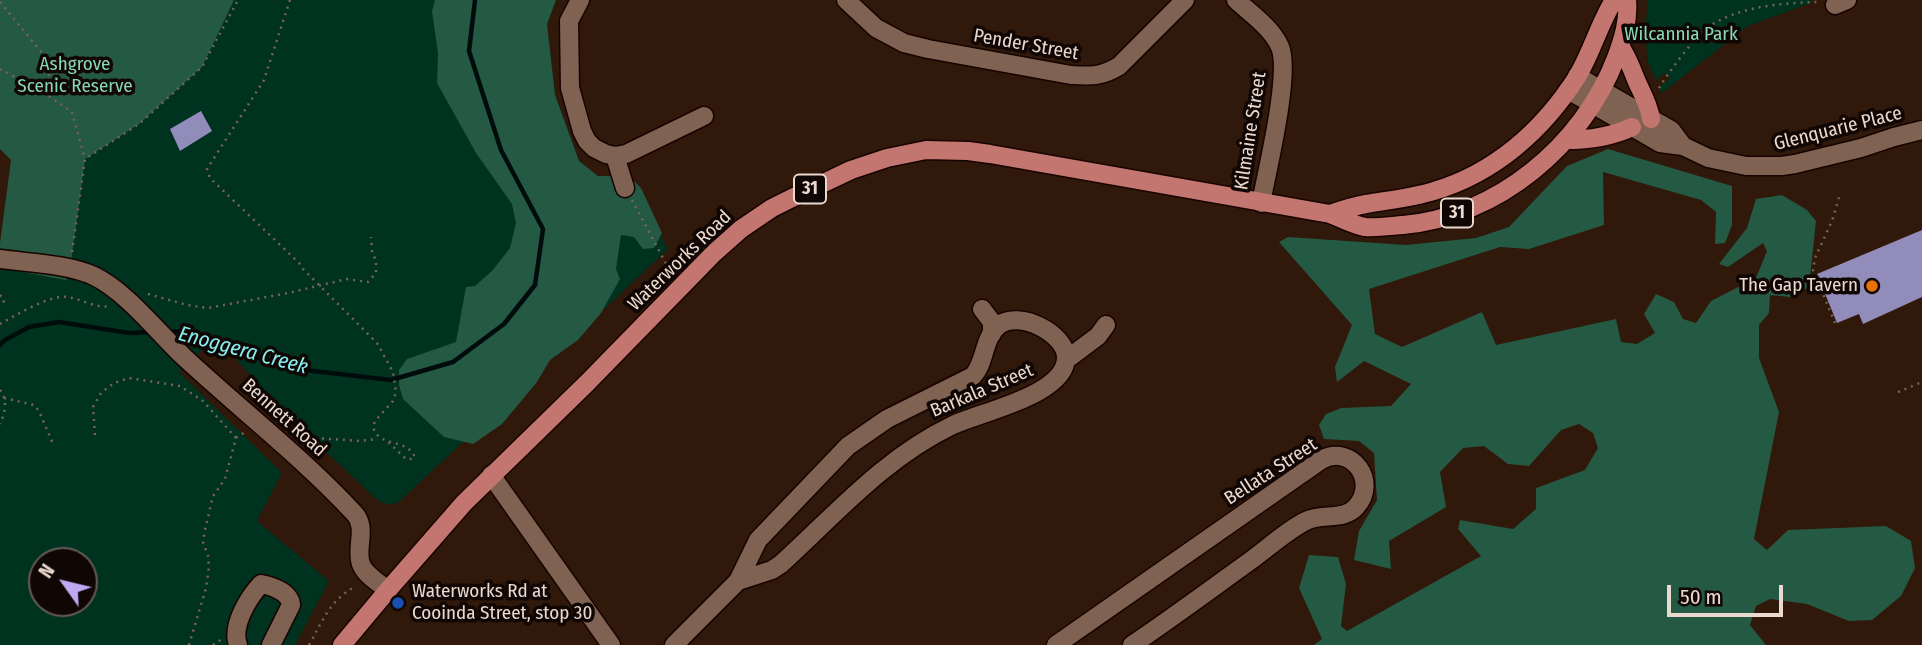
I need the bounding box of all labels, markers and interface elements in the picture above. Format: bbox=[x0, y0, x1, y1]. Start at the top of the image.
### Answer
park label: Wilcannia Park bbox=[1624, 24, 1738, 46]
street label: Pender Street bbox=[972, 25, 1080, 65]
park label: Ashgrove Scenic Reserve bbox=[17, 54, 133, 98]
street label: Kilmaine Street bbox=[1230, 70, 1272, 192]
street label: Glenquarie Place bbox=[1772, 102, 1904, 156]
road number: 31 bbox=[794, 174, 826, 204]
road number: 31 bbox=[1441, 198, 1473, 228]
street label: Waterworks Road bbox=[624, 206, 736, 316]
place label: The Gap Tavern bbox=[1739, 275, 1858, 297]
marker: The Gap Tavern bbox=[1864, 278, 1880, 294]
water label: Enoggera Creek bbox=[175, 322, 311, 380]
street label: Barkala Street bbox=[927, 359, 1037, 423]
street label: Bennett Road bbox=[237, 374, 331, 462]
street label: Bellata Street bbox=[1221, 434, 1321, 510]
north arrow bbox=[28, 547, 98, 617]
text: N bbox=[34, 560, 60, 582]
scale bar bbox=[1670, 572, 1786, 616]
place label: Waterworks Rd at Cooinda Street, stop 30 bbox=[412, 581, 592, 625]
text: 50 m bbox=[1680, 584, 1722, 610]
marker: Waterworks Rd at Cooinda Street, stop 30 bbox=[390, 595, 406, 611]

